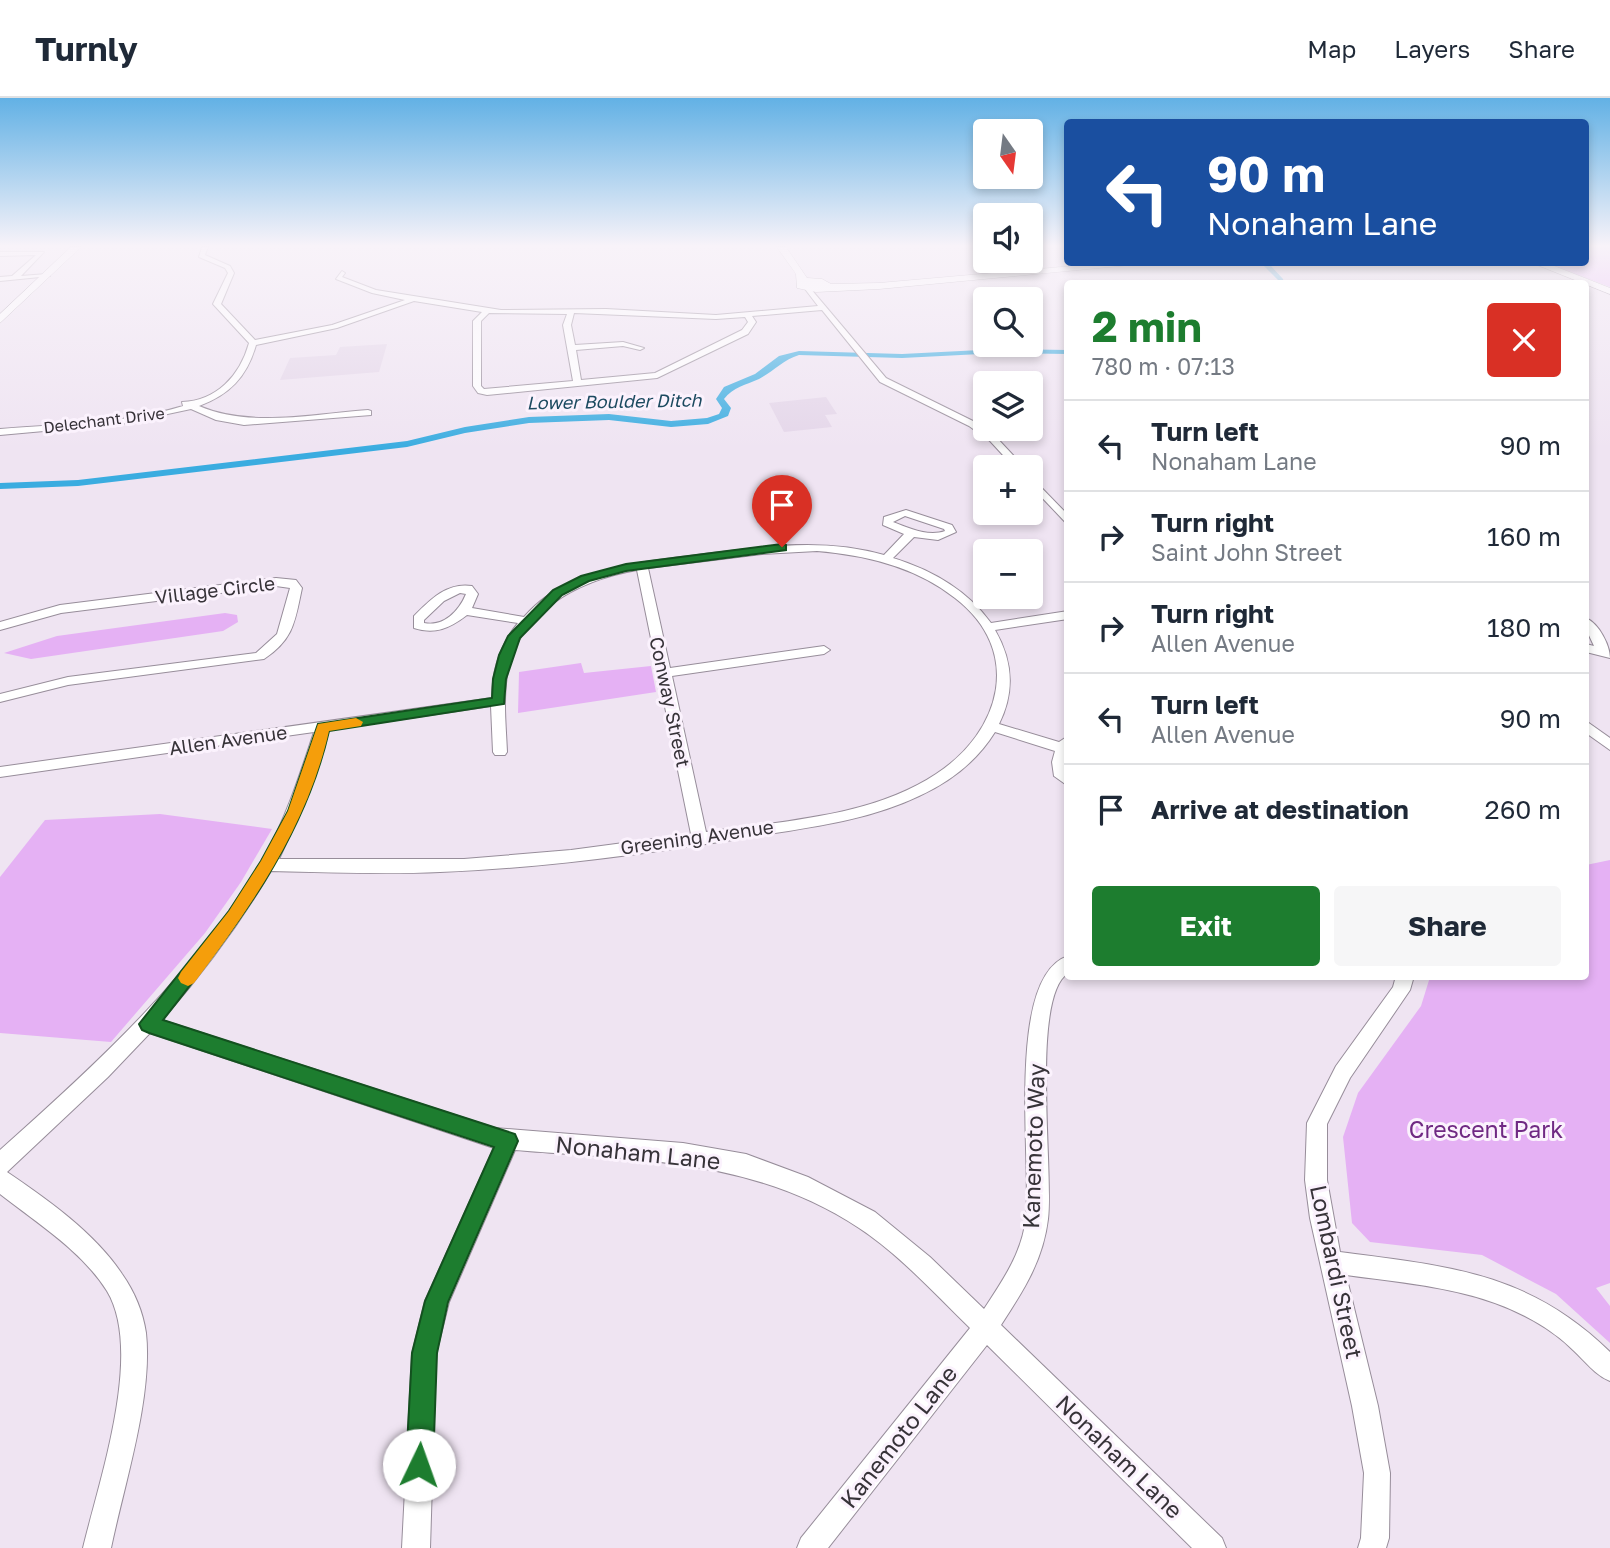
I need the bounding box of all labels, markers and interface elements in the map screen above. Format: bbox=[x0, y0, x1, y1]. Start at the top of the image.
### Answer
text: Turnly bbox=[35, 29, 138, 68]
text: Map bbox=[1307, 34, 1356, 63]
text: Layers bbox=[1394, 34, 1470, 63]
text: Share bbox=[1508, 34, 1575, 63]
north arrow bbox=[973, 119, 1043, 189]
map controls bbox=[973, 119, 1043, 609]
text: 90 m bbox=[1207, 144, 1325, 203]
icon: left bbox=[1092, 147, 1183, 238]
button: sound bbox=[973, 203, 1043, 273]
text: Nonaham Lane bbox=[1207, 204, 1437, 242]
button: search bbox=[973, 287, 1043, 357]
text: 2 min bbox=[1092, 301, 1202, 351]
button: close bbox=[1487, 303, 1561, 377]
text: 780 m · 07:13 bbox=[1092, 352, 1235, 380]
button: layers bbox=[973, 371, 1043, 441]
water label: Lower Boulder Ditch bbox=[526, 388, 703, 414]
street label: Delechant Drive bbox=[42, 403, 166, 437]
text: Turn left bbox=[1151, 416, 1259, 447]
icon: left bbox=[1092, 427, 1130, 465]
text: 90 m bbox=[1500, 430, 1561, 461]
text: Nonaham Lane bbox=[1151, 447, 1317, 475]
button: + bbox=[973, 455, 1043, 525]
pin bbox=[752, 475, 812, 547]
icon: arrive bbox=[763, 486, 801, 524]
text: Turn right bbox=[1151, 507, 1274, 538]
icon: right bbox=[1092, 518, 1130, 556]
text: 160 m bbox=[1487, 521, 1561, 552]
text: Saint John Street bbox=[1151, 538, 1342, 566]
button: − bbox=[973, 539, 1043, 609]
street label: Village Circle bbox=[154, 571, 276, 608]
text: Turn right bbox=[1151, 598, 1274, 629]
icon: right bbox=[1092, 609, 1130, 647]
text: 180 m bbox=[1487, 612, 1561, 643]
text: Allen Avenue bbox=[1151, 629, 1295, 657]
street label: Conway Street bbox=[645, 635, 696, 769]
text: Turn left bbox=[1151, 689, 1259, 720]
icon: left bbox=[1092, 700, 1130, 738]
text: 90 m bbox=[1500, 703, 1561, 734]
street label: Allen Avenue bbox=[167, 720, 288, 759]
text: Allen Avenue bbox=[1151, 720, 1295, 748]
icon: arrive bbox=[1092, 791, 1130, 829]
text: Arrive at destination bbox=[1151, 794, 1409, 825]
text: 260 m bbox=[1485, 794, 1561, 825]
street label: Greening Avenue bbox=[619, 814, 775, 859]
button: Exit bbox=[1092, 886, 1320, 966]
button: Share bbox=[1334, 886, 1561, 966]
street label: Kanemoto Way bbox=[1016, 1063, 1050, 1229]
park label: Crescent Park bbox=[1409, 1115, 1563, 1143]
street label: Nonaham Lane bbox=[554, 1129, 722, 1175]
street label: Lombardi Street bbox=[1305, 1182, 1369, 1361]
street label: Kanemoto Lane bbox=[834, 1360, 962, 1513]
street label: Nonaham Lane bbox=[1050, 1389, 1189, 1524]
position arrow bbox=[382, 1428, 456, 1502]

